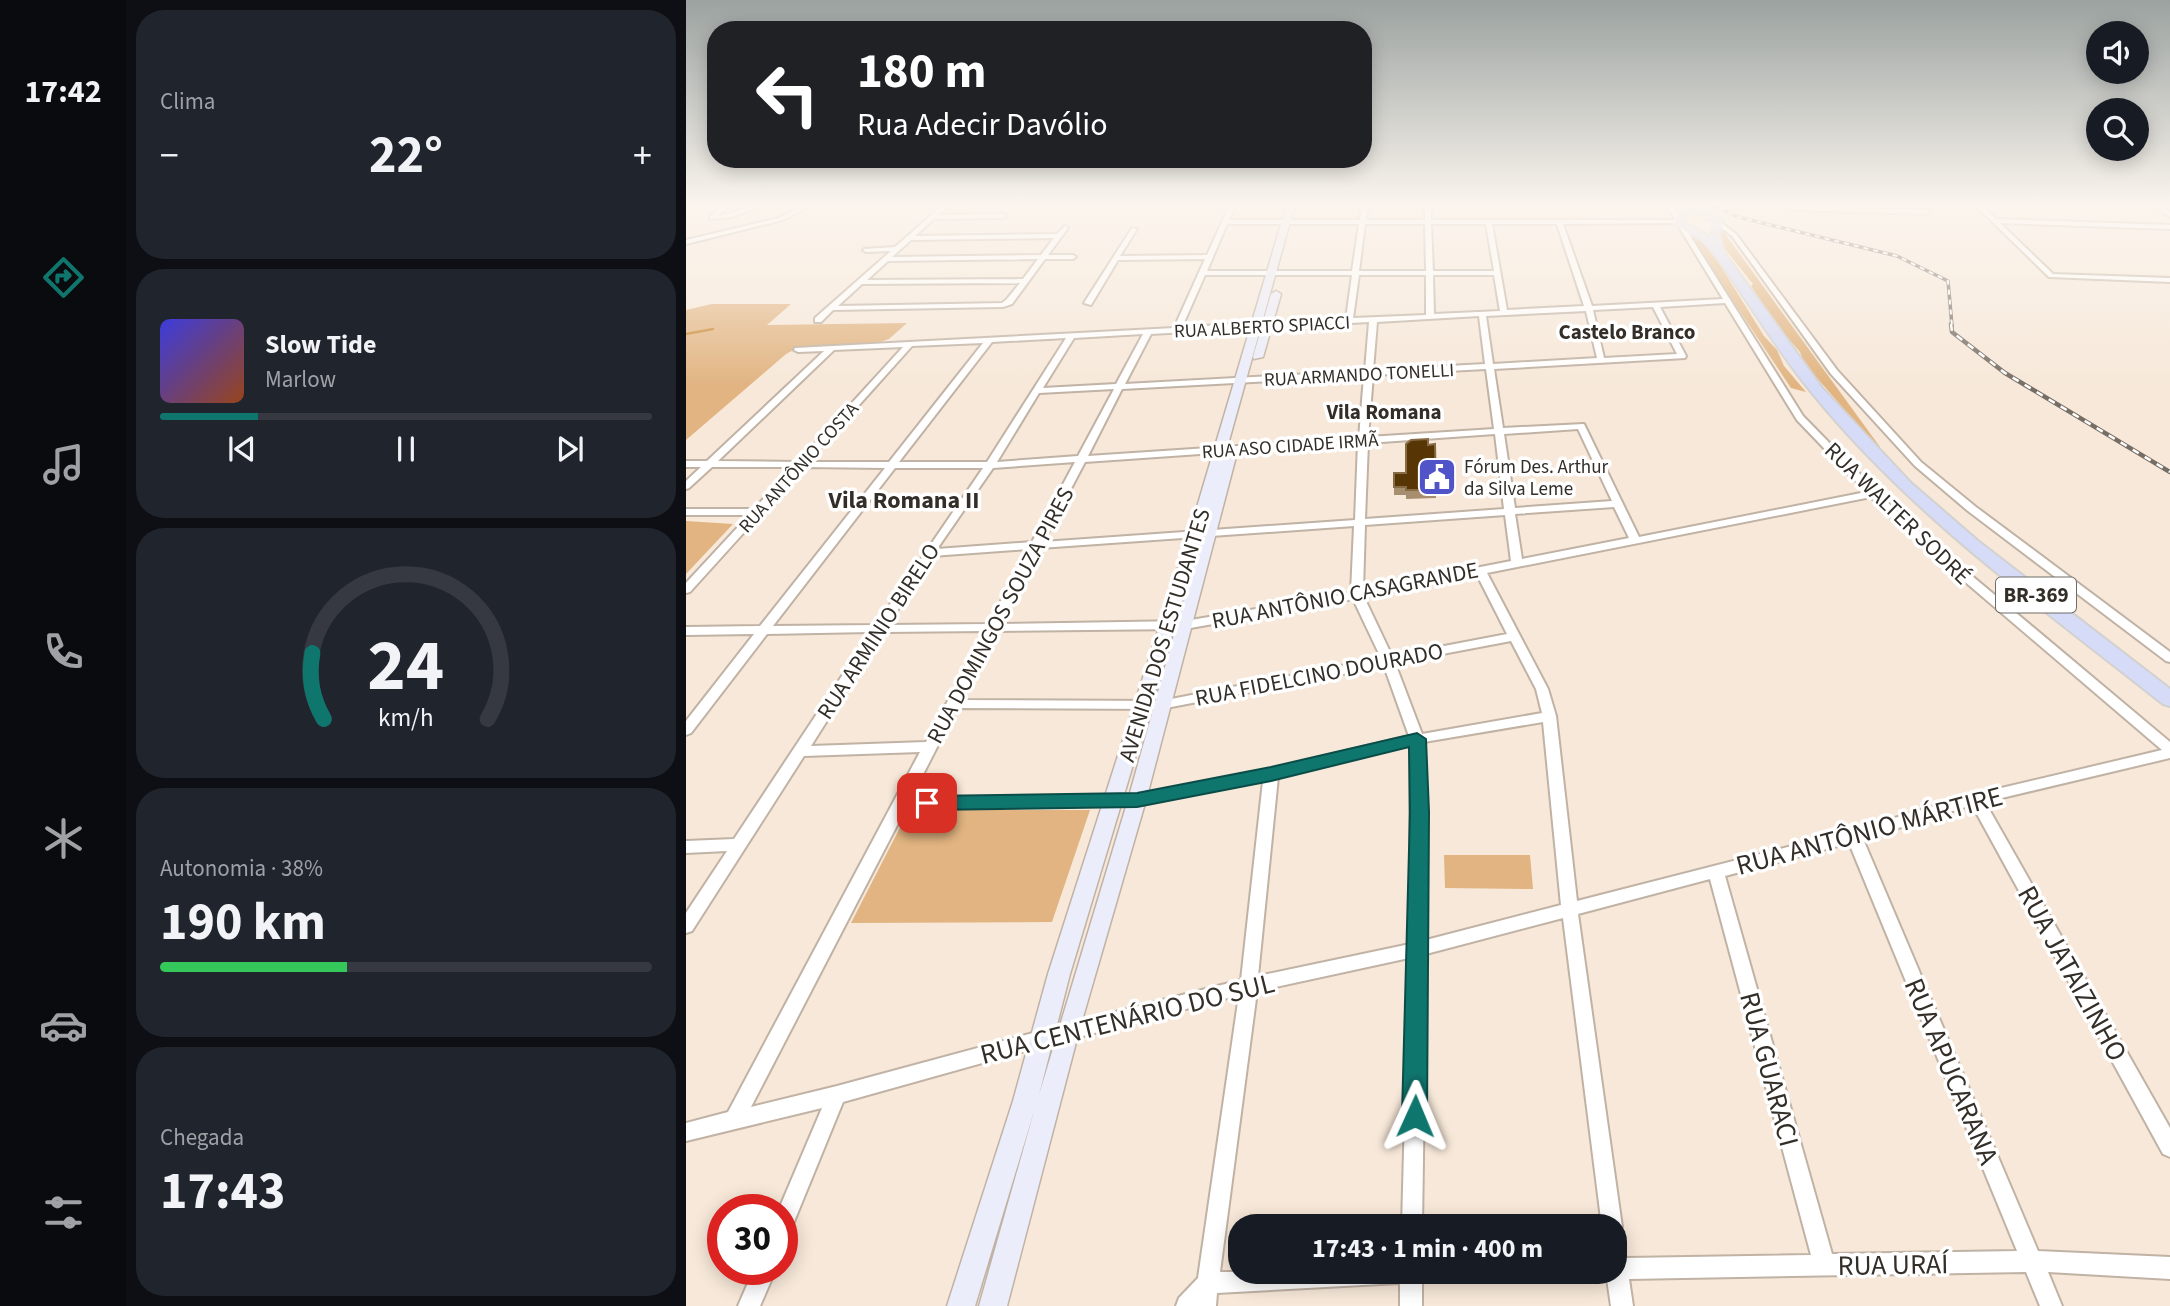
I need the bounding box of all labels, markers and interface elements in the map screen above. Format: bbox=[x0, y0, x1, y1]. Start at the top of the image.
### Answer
map controls bbox=[2086, 21, 2149, 161]
button: sound bbox=[2086, 21, 2149, 84]
text: 180 m bbox=[857, 37, 986, 107]
icon: left bbox=[742, 49, 833, 140]
text: 17:42 bbox=[24, 69, 102, 115]
text: Clima bbox=[160, 85, 215, 118]
button: search bbox=[2086, 98, 2149, 161]
text: Rua Adecir Davólio bbox=[857, 102, 1107, 148]
text: 22° bbox=[369, 119, 443, 193]
text: − bbox=[160, 129, 179, 183]
text: + bbox=[633, 129, 652, 183]
icon: directions bbox=[39, 253, 88, 302]
street label: RUA ALBERTO SPIACCI bbox=[1173, 309, 1351, 346]
district label: Castelo Branco bbox=[1558, 317, 1696, 347]
text: Slow Tide bbox=[265, 326, 376, 363]
street label: RUA ARMANDO TONELLI bbox=[1263, 357, 1455, 394]
text: Marlow bbox=[265, 363, 336, 396]
street label: RUA ANTÔNIO COSTA bbox=[733, 396, 866, 539]
district label: Vila Romana bbox=[1325, 397, 1442, 427]
street label: RUA ASO CIDADE IRMÃ bbox=[1201, 427, 1380, 466]
icon: previous bbox=[223, 430, 261, 468]
icon: pause bbox=[387, 430, 425, 468]
icon: next bbox=[551, 430, 589, 468]
street label: RUA WALTER SODRÉ bbox=[1817, 435, 1978, 592]
icon: music bbox=[39, 440, 88, 489]
place label: Fórum Des. Arthur da Silva Leme bbox=[1464, 454, 1609, 503]
public building icon: Fórum Des. Arthur da Silva Leme bbox=[1416, 456, 1458, 498]
street label: RUA DOMINGOS SOUZA PIRES bbox=[919, 481, 1082, 749]
district label: Vila Romana II bbox=[828, 483, 979, 518]
street label: AVENIDA DOS ESTUDANTES bbox=[1110, 504, 1219, 766]
street label: RUA ARMINIO BIRELO bbox=[809, 537, 948, 726]
street label: RUA ANTÔNIO CASAGRANDE bbox=[1209, 553, 1481, 638]
road number: BR-369 bbox=[1996, 578, 2076, 612]
text: 24 bbox=[368, 614, 444, 718]
icon: phone bbox=[39, 627, 88, 676]
street label: RUA FIDELCINO DOURADO bbox=[1192, 634, 1446, 715]
text: km/h bbox=[378, 700, 434, 736]
pin bbox=[897, 773, 957, 833]
street label: RUA ANTÔNIO MÁRTIRE bbox=[1732, 776, 2007, 886]
icon: arrive bbox=[908, 784, 946, 822]
icon: climate bbox=[39, 814, 88, 863]
text: Autonomia · 38% bbox=[160, 852, 323, 885]
street label: RUA JATAIZINHO bbox=[2007, 878, 2137, 1069]
text: 190 km bbox=[160, 886, 326, 960]
street label: RUA CENTENÁRIO DO SUL bbox=[976, 963, 1279, 1075]
street label: RUA APUCARANA bbox=[1894, 972, 2009, 1172]
street label: RUA GUARACI bbox=[1729, 988, 1809, 1151]
icon: car bbox=[39, 1001, 88, 1050]
position arrow bbox=[1378, 1079, 1452, 1153]
text: Chegada bbox=[160, 1121, 244, 1154]
text: 17:43 bbox=[160, 1155, 285, 1229]
icon: filters bbox=[39, 1188, 88, 1237]
speed limit sign: 30 bbox=[707, 1194, 798, 1285]
text: 17:43 · 1 min · 400 m bbox=[1312, 1230, 1543, 1267]
street label: RUA URAÍ bbox=[1837, 1244, 1950, 1286]

